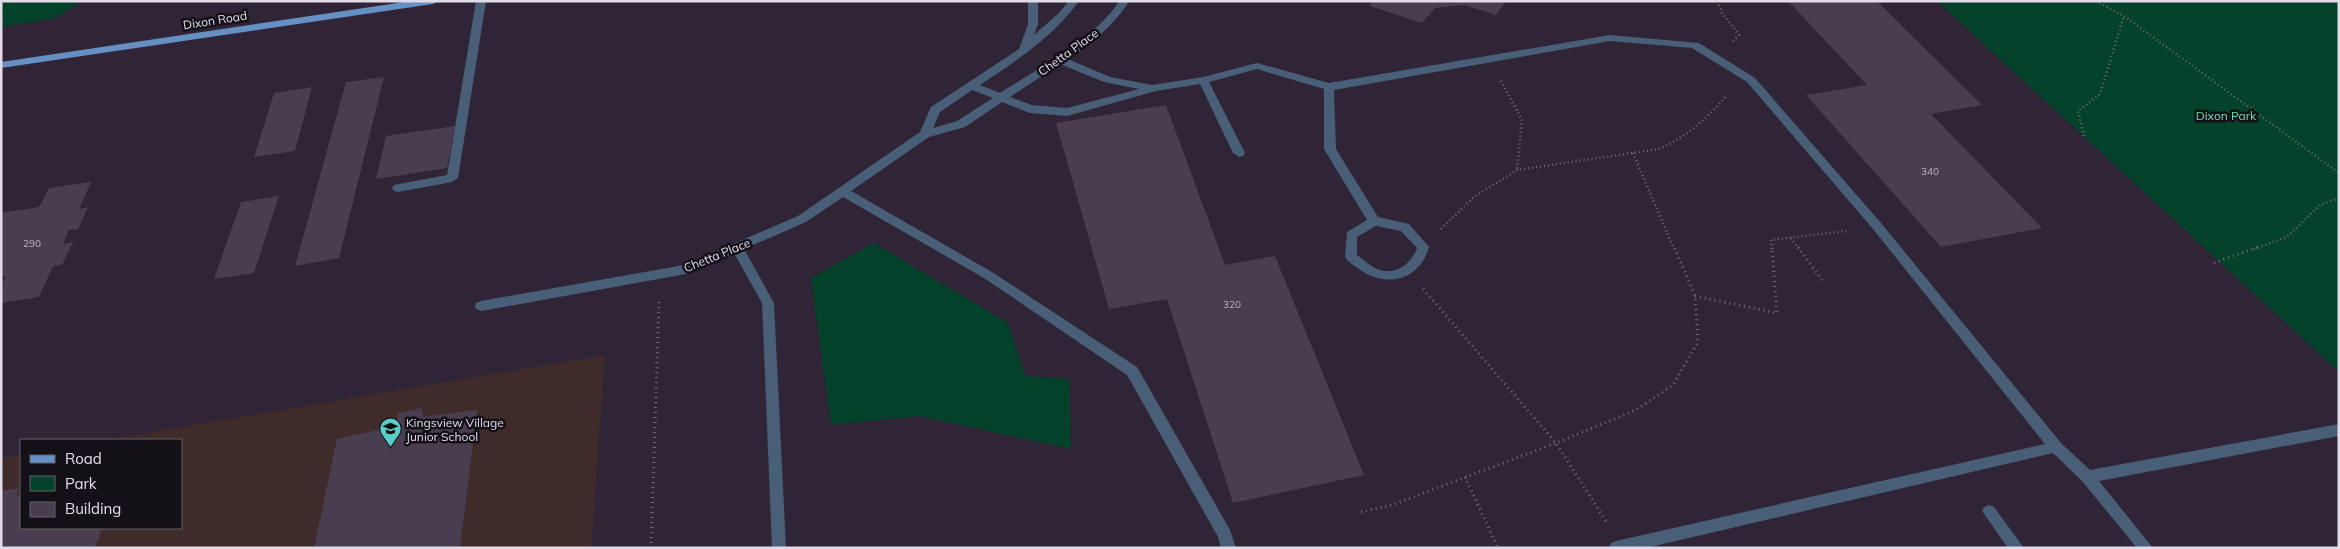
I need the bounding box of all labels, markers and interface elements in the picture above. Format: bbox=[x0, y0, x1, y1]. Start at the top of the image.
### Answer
street label: Dixon Road bbox=[182, 8, 248, 32]
street label: Chetta Place bbox=[1035, 25, 1101, 79]
park label: Dixon Park bbox=[2196, 108, 2257, 123]
house number: 340 bbox=[1921, 165, 1939, 178]
street label: Chetta Place bbox=[681, 235, 753, 275]
house number: 290 bbox=[23, 237, 41, 250]
house number: 320 bbox=[1223, 298, 1241, 311]
place label: Kingsview Village Junior School bbox=[406, 415, 504, 444]
school or university icon: Kingsview Village Junior School bbox=[378, 417, 402, 448]
legend bbox=[20, 439, 182, 529]
text: Road bbox=[65, 449, 102, 468]
text: Park bbox=[65, 474, 97, 493]
text: Building bbox=[65, 499, 121, 518]

